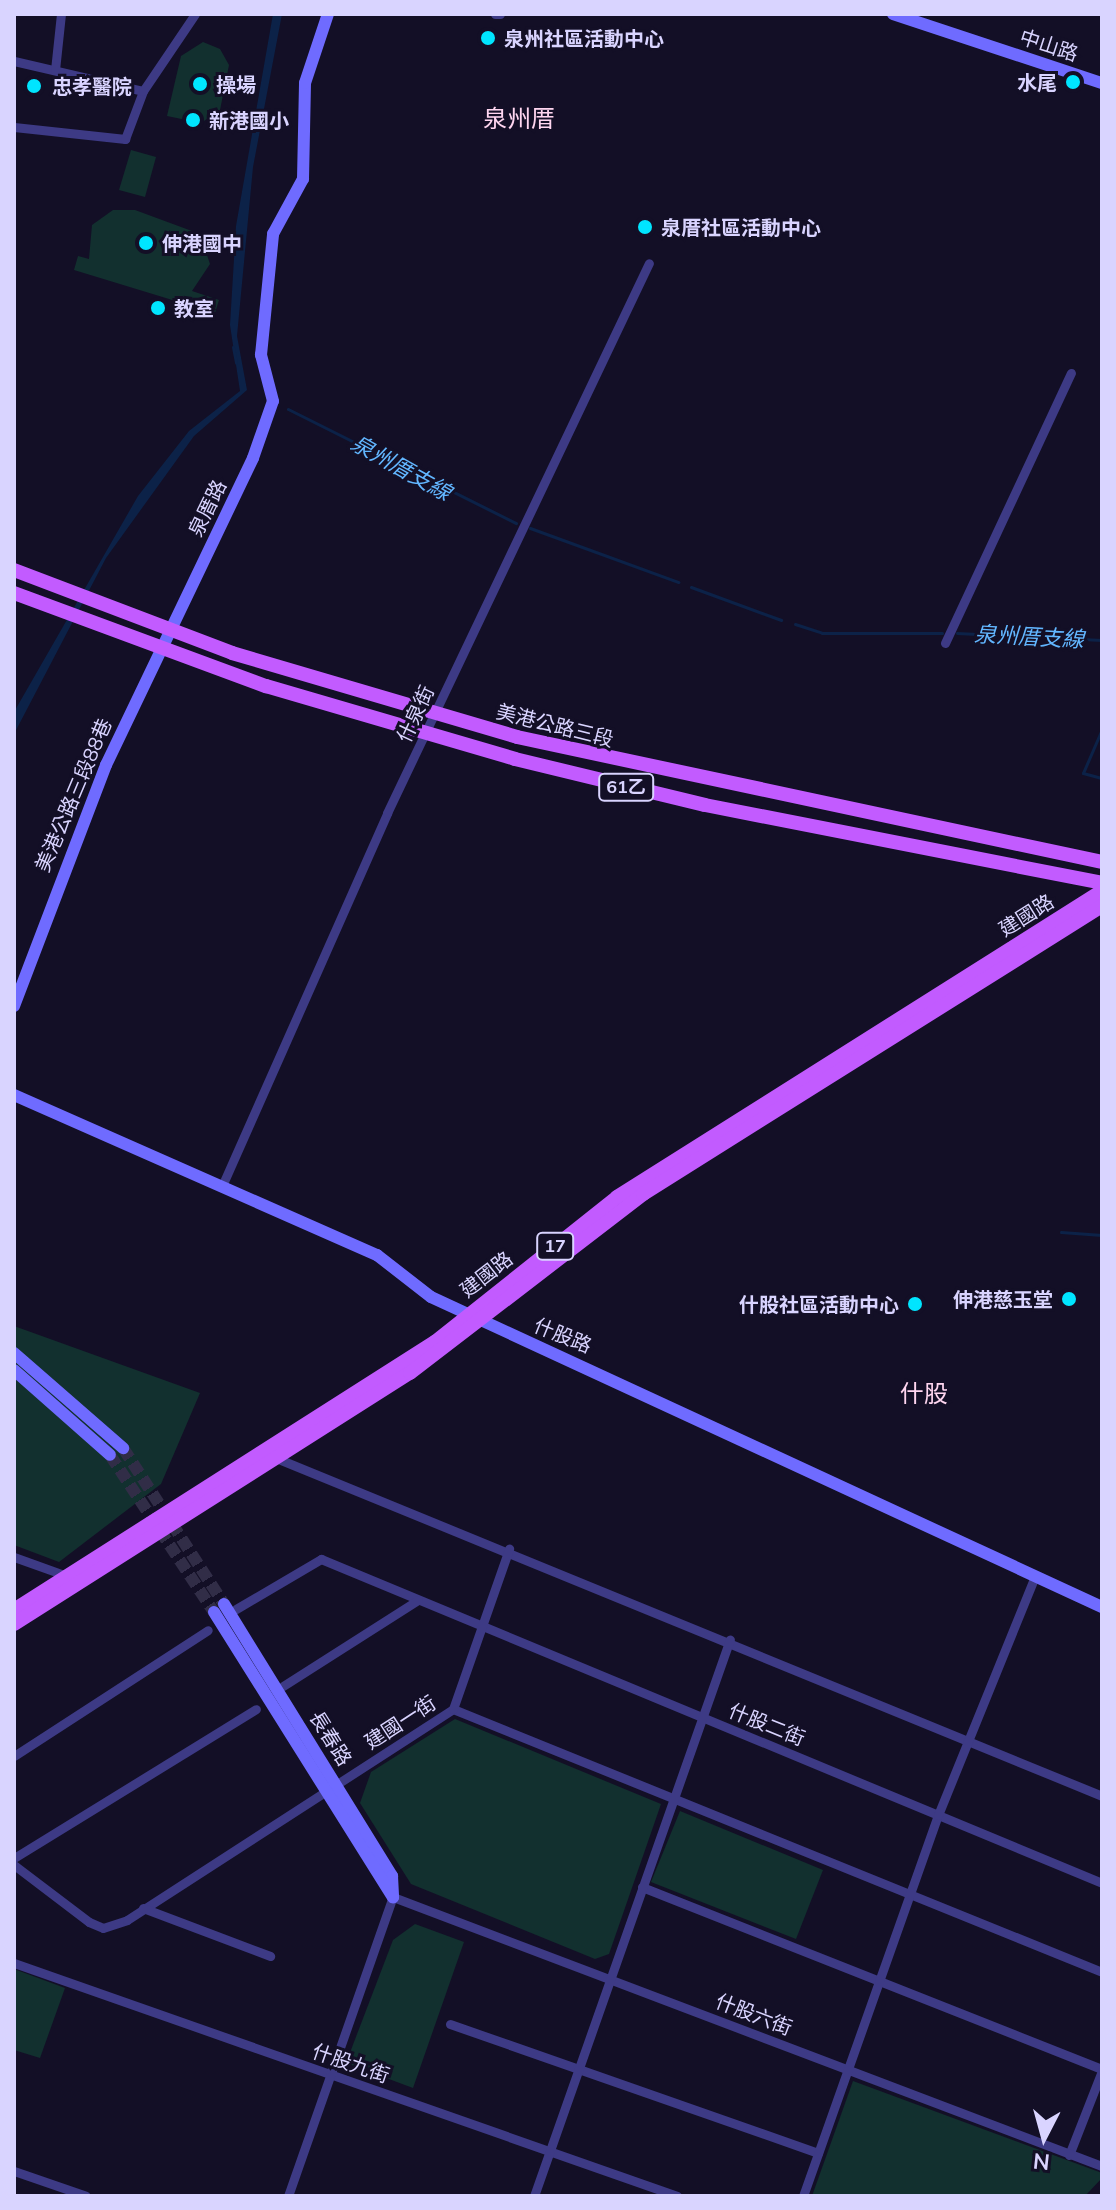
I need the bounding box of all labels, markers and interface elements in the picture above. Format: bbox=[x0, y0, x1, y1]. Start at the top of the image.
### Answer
street label: 中山路 bbox=[1017, 24, 1081, 66]
place label: 泉州社區活動中心 bbox=[504, 26, 664, 50]
marker: 泉州社區活動中心 bbox=[479, 29, 497, 47]
place label: 水尾 bbox=[1017, 70, 1057, 94]
place label: 操場 bbox=[216, 72, 256, 96]
marker: 水尾 bbox=[1064, 73, 1082, 91]
place label: 忠孝醫院 bbox=[52, 74, 132, 98]
marker: 忠孝醫院 bbox=[23, 75, 45, 97]
marker: 操場 bbox=[191, 75, 209, 93]
district label: 泉州厝 bbox=[483, 105, 555, 133]
place label: 新港國小 bbox=[209, 108, 289, 132]
marker: 新港國小 bbox=[184, 111, 202, 129]
place label: 泉厝社區活動中心 bbox=[661, 215, 821, 239]
marker: 泉厝社區活動中心 bbox=[636, 218, 654, 236]
place label: 伸港國中 bbox=[162, 231, 242, 255]
marker: 伸港國中 bbox=[137, 234, 155, 252]
place label: 教室 bbox=[174, 296, 214, 320]
marker: 教室 bbox=[149, 299, 167, 317]
water label: 泉州厝支線 bbox=[346, 430, 456, 506]
street label: 泉厝路 bbox=[183, 476, 231, 540]
water label: 泉州厝支線 bbox=[973, 621, 1085, 653]
street label: 什泉街 bbox=[391, 682, 439, 746]
street label: 美港公路三段 bbox=[494, 699, 616, 751]
street label: 美港公路三段88巷 bbox=[30, 715, 116, 875]
road number: 61乙 bbox=[598, 773, 654, 801]
street label: 建國路 bbox=[994, 889, 1058, 941]
road number: 17 bbox=[535, 1232, 575, 1260]
street label: 建國路 bbox=[455, 1246, 517, 1302]
place label: 伸港慈玉堂 bbox=[953, 1287, 1053, 1311]
marker: 伸港慈玉堂 bbox=[1060, 1290, 1078, 1308]
place label: 什股社區活動中心 bbox=[739, 1292, 899, 1316]
marker: 什股社區活動中心 bbox=[906, 1295, 924, 1313]
street label: 什股路 bbox=[531, 1313, 595, 1357]
district label: 什股 bbox=[900, 1380, 948, 1408]
street label: 建國一街 bbox=[360, 1690, 440, 1754]
street label: 什股二街 bbox=[725, 1698, 809, 1750]
street label: 長春路 bbox=[305, 1706, 357, 1770]
street label: 什股六街 bbox=[712, 1988, 796, 2040]
street label: 什股九街 bbox=[309, 2039, 393, 2087]
north arrow bbox=[1004, 2098, 1084, 2178]
text: N bbox=[1032, 2147, 1051, 2177]

